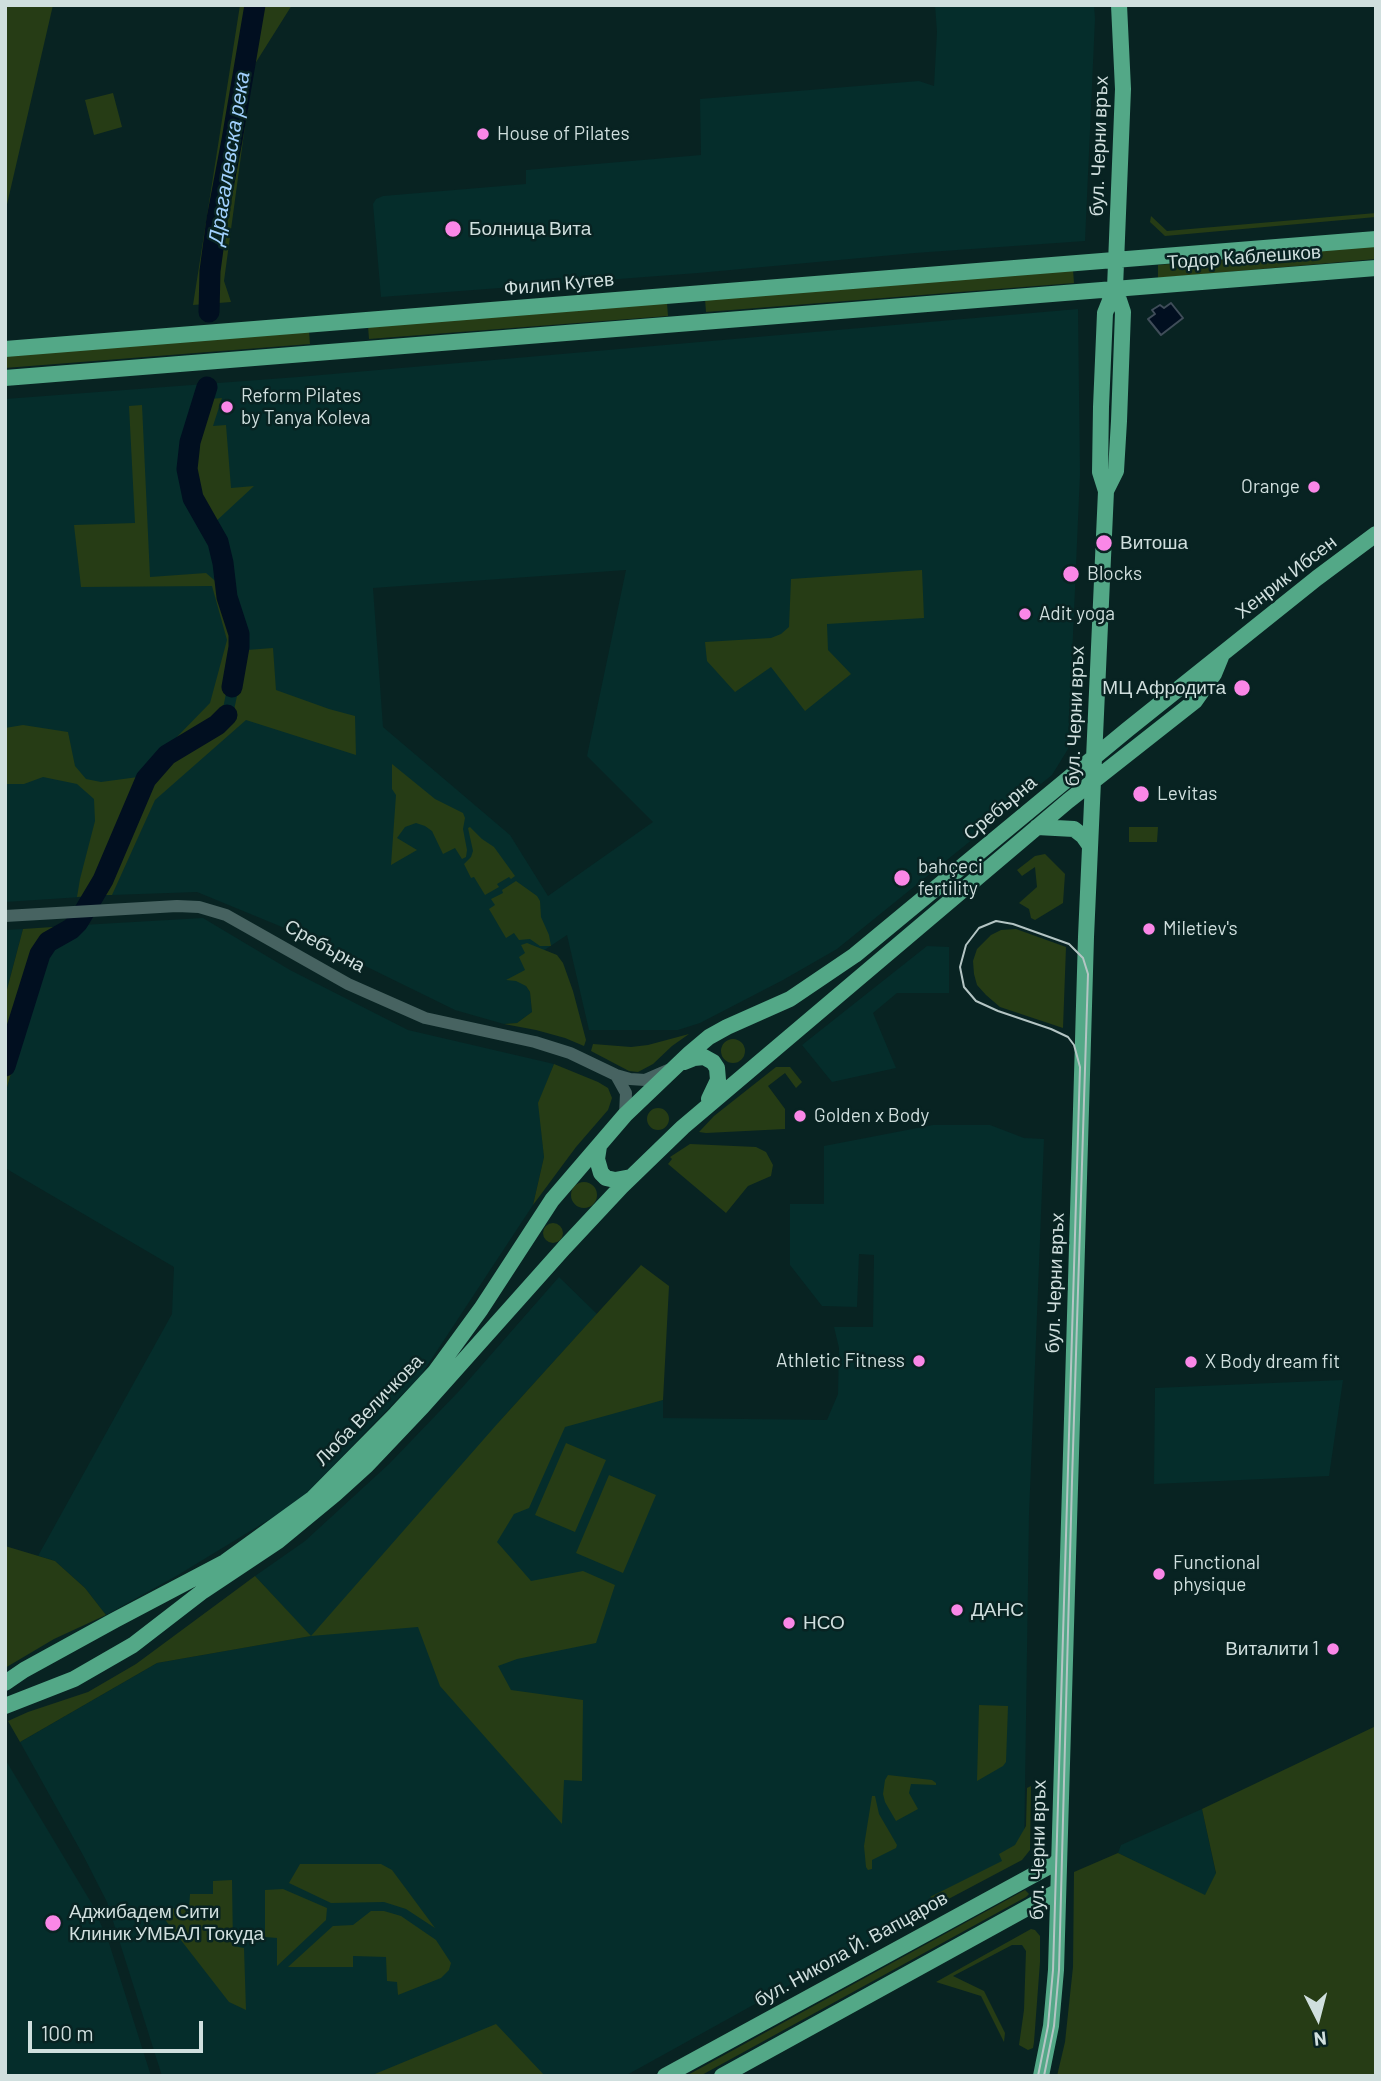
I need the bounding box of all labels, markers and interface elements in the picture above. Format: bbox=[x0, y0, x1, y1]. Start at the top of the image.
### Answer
water label: Драгалевска река bbox=[203, 70, 255, 246]
street label: бул. Черни връх bbox=[1085, 75, 1113, 217]
place label: House of Pilates bbox=[497, 123, 630, 145]
marker: House of Pilates bbox=[475, 126, 491, 142]
place label: Болница Вита bbox=[469, 218, 591, 240]
marker: Болница Вита bbox=[443, 219, 463, 239]
street label: Тодор Каблешков bbox=[1166, 240, 1322, 274]
street label: Филип Кутев bbox=[503, 268, 615, 300]
place label: Reform Pilates by Tanya Koleva bbox=[241, 385, 371, 429]
marker: Reform Pilates by Tanya Koleva bbox=[219, 399, 235, 415]
place label: Orange bbox=[1241, 476, 1300, 498]
marker: Orange bbox=[1306, 479, 1322, 495]
street label: Хенрик Ибсен bbox=[1231, 530, 1341, 624]
place label: Витоша bbox=[1120, 532, 1188, 554]
marker: Витоша bbox=[1094, 533, 1114, 553]
place label: Blocks bbox=[1087, 563, 1142, 585]
marker: Blocks bbox=[1061, 564, 1081, 584]
place label: Adit yoga bbox=[1039, 603, 1115, 625]
marker: Adit yoga bbox=[1017, 606, 1033, 622]
street label: бул. Черни връх bbox=[1061, 645, 1089, 787]
place label: МЦ Афродита bbox=[1102, 677, 1226, 699]
marker: МЦ Афродита bbox=[1232, 678, 1252, 698]
street label: Сребърна bbox=[959, 771, 1041, 845]
place label: Levitas bbox=[1157, 783, 1217, 805]
marker: Levitas bbox=[1131, 784, 1151, 804]
place label: bahçeci fertility bbox=[918, 856, 983, 900]
marker: bahçeci fertility bbox=[892, 868, 912, 888]
street label: Сребърна bbox=[281, 915, 369, 977]
place label: Miletiev's bbox=[1163, 918, 1238, 940]
marker: Miletiev's bbox=[1141, 921, 1157, 937]
place label: Golden x Body bbox=[814, 1105, 929, 1127]
marker: Golden x Body bbox=[792, 1108, 808, 1124]
street label: бул. Черни връх bbox=[1041, 1212, 1069, 1354]
street label: Люба Величкова bbox=[310, 1350, 428, 1470]
place label: Athletic Fitness bbox=[776, 1350, 905, 1372]
place label: X Body dream fit bbox=[1205, 1351, 1340, 1373]
marker: Athletic Fitness bbox=[911, 1353, 927, 1369]
marker: X Body dream fit bbox=[1183, 1354, 1199, 1370]
place label: Functional physique bbox=[1173, 1552, 1260, 1596]
marker: Functional physique bbox=[1151, 1566, 1167, 1582]
place label: ДАНС bbox=[971, 1599, 1024, 1621]
marker: ДАНС bbox=[949, 1602, 965, 1618]
place label: НСО bbox=[803, 1612, 845, 1634]
marker: НСО bbox=[781, 1615, 797, 1631]
place label: Виталити 1 bbox=[1225, 1638, 1319, 1660]
marker: Виталити 1 bbox=[1325, 1641, 1341, 1657]
street label: бул. Черни връх bbox=[1025, 1780, 1051, 1920]
street label: бул. Никола Й. Вапцаров bbox=[751, 1886, 951, 2012]
place label: Аджибадем Сити Клиник УМБАЛ Токуда bbox=[69, 1901, 264, 1945]
marker: Аджибадем Сити Клиник УМБАЛ Токуда bbox=[43, 1913, 63, 1933]
north arrow bbox=[1283, 1983, 1353, 2053]
scale bar bbox=[32, 2008, 206, 2052]
text: 100 m bbox=[41, 2020, 94, 2045]
text: N bbox=[1313, 2027, 1328, 2051]

